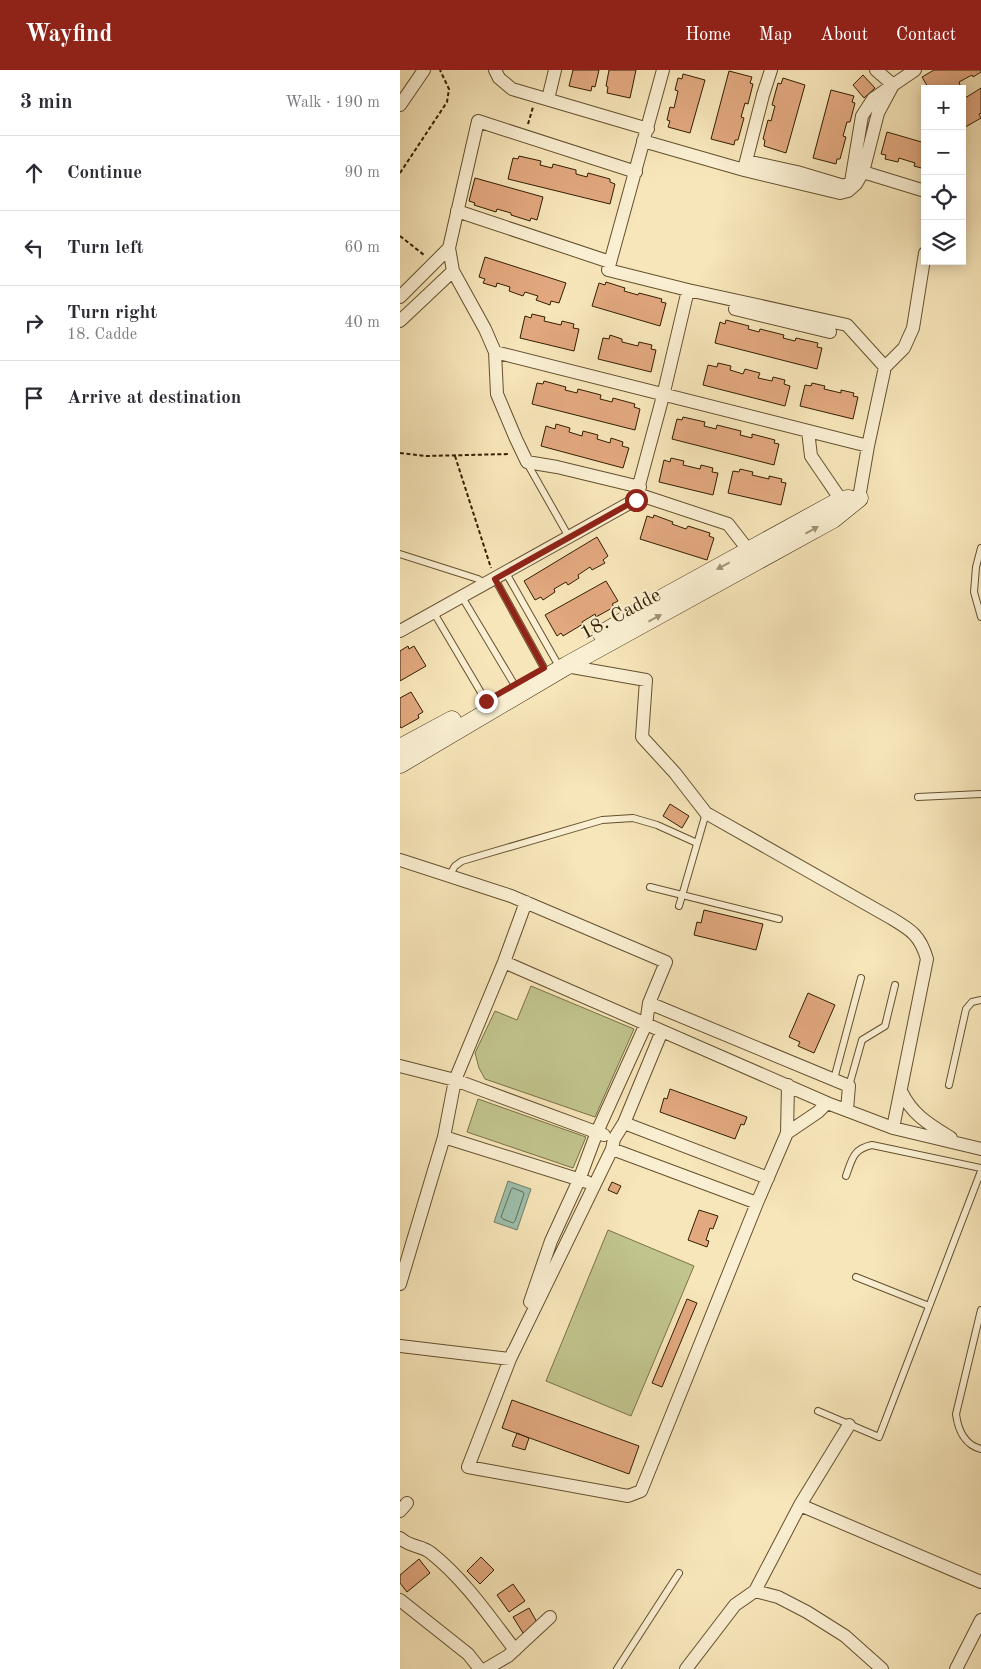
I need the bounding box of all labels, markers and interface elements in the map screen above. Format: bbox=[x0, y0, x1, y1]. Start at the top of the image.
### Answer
text: Wayfind bbox=[25, 23, 112, 47]
text: Home bbox=[685, 26, 731, 44]
text: Map bbox=[759, 26, 792, 44]
text: About bbox=[820, 26, 868, 44]
text: Contact bbox=[896, 26, 956, 44]
map controls bbox=[921, 85, 966, 265]
button: + bbox=[921, 85, 966, 130]
text: 3 min bbox=[20, 92, 73, 113]
text: Walk · 190 m bbox=[285, 95, 380, 111]
button: − bbox=[921, 130, 966, 175]
icon: ahead bbox=[20, 159, 48, 187]
text: Continue bbox=[67, 164, 142, 183]
text: 90 m bbox=[344, 165, 380, 181]
button: locate bbox=[921, 175, 966, 220]
button: layers bbox=[921, 220, 966, 265]
icon: left bbox=[20, 234, 48, 262]
text: Turn left bbox=[67, 239, 144, 258]
text: 60 m bbox=[344, 240, 380, 256]
text: Turn right bbox=[67, 304, 157, 323]
icon: right bbox=[20, 309, 48, 337]
text: 40 m bbox=[344, 315, 380, 331]
text: 18. Cadde bbox=[67, 327, 137, 343]
icon: arrive bbox=[20, 384, 48, 412]
text: Arrive at destination bbox=[67, 389, 241, 408]
route start bbox=[625, 489, 648, 512]
one-way arrow bbox=[806, 526, 819, 535]
one-way arrow bbox=[716, 562, 730, 570]
street label: 18. Cadde bbox=[577, 585, 664, 644]
one-way arrow bbox=[648, 614, 662, 622]
route end bbox=[475, 690, 498, 713]

